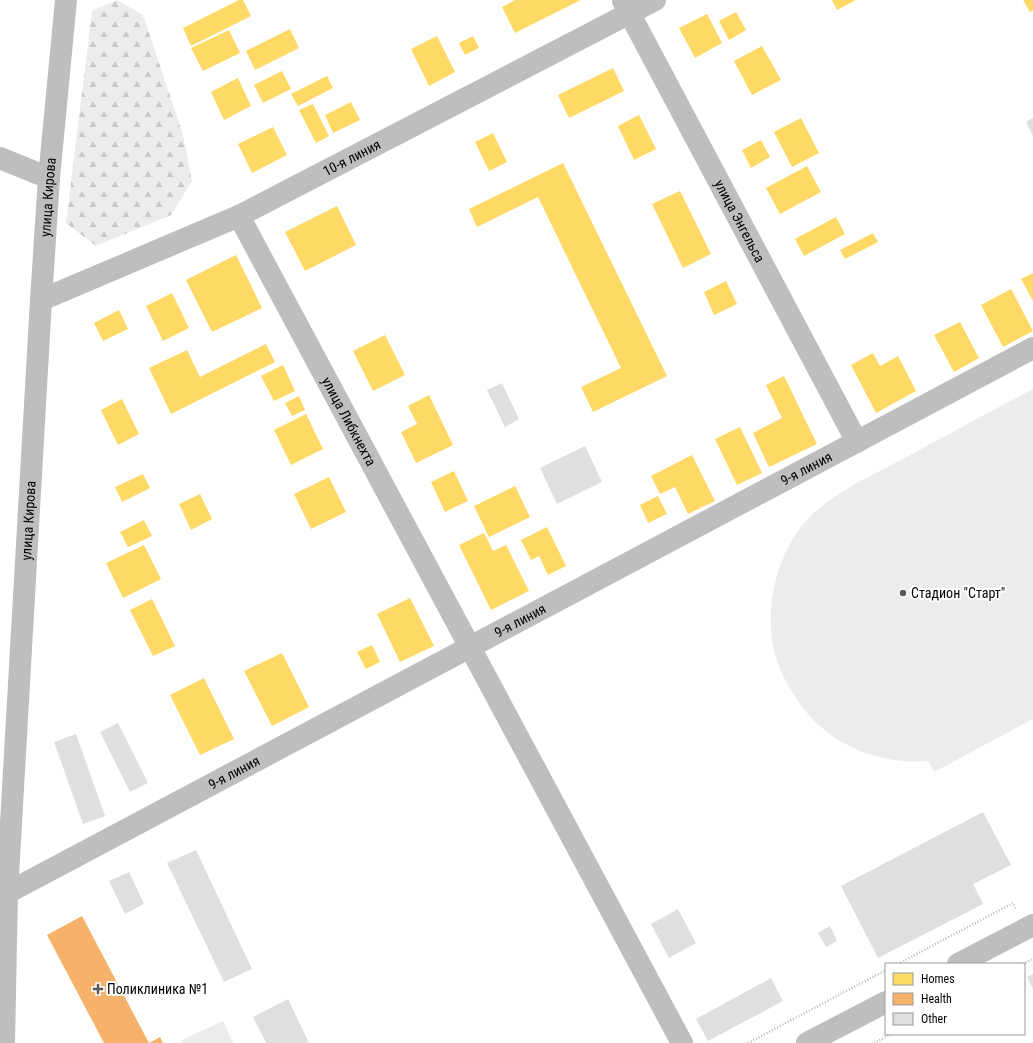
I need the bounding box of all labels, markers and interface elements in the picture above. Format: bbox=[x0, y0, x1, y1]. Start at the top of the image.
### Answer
street label: 10-я линия bbox=[320, 136, 383, 179]
street label: улица Кирова bbox=[37, 157, 59, 238]
street label: улица Энгельса bbox=[711, 177, 768, 265]
street label: улица Либкнехта bbox=[319, 374, 379, 469]
street label: 9-я линия bbox=[778, 448, 835, 489]
street label: улица Кирова bbox=[18, 480, 39, 561]
place label: Стадион "Старт" bbox=[911, 585, 1005, 601]
marker: Стадион "Старт" bbox=[898, 588, 908, 598]
street label: 9-я линия bbox=[492, 600, 548, 641]
street label: 9-я линия bbox=[206, 752, 262, 793]
legend bbox=[885, 963, 1025, 1035]
text: Homes bbox=[921, 972, 955, 986]
place label: Поликлиника №1 bbox=[107, 981, 208, 997]
marker: Поликлиника №1 bbox=[92, 983, 104, 995]
text: Health bbox=[921, 992, 952, 1006]
text: Other bbox=[921, 1012, 947, 1026]

